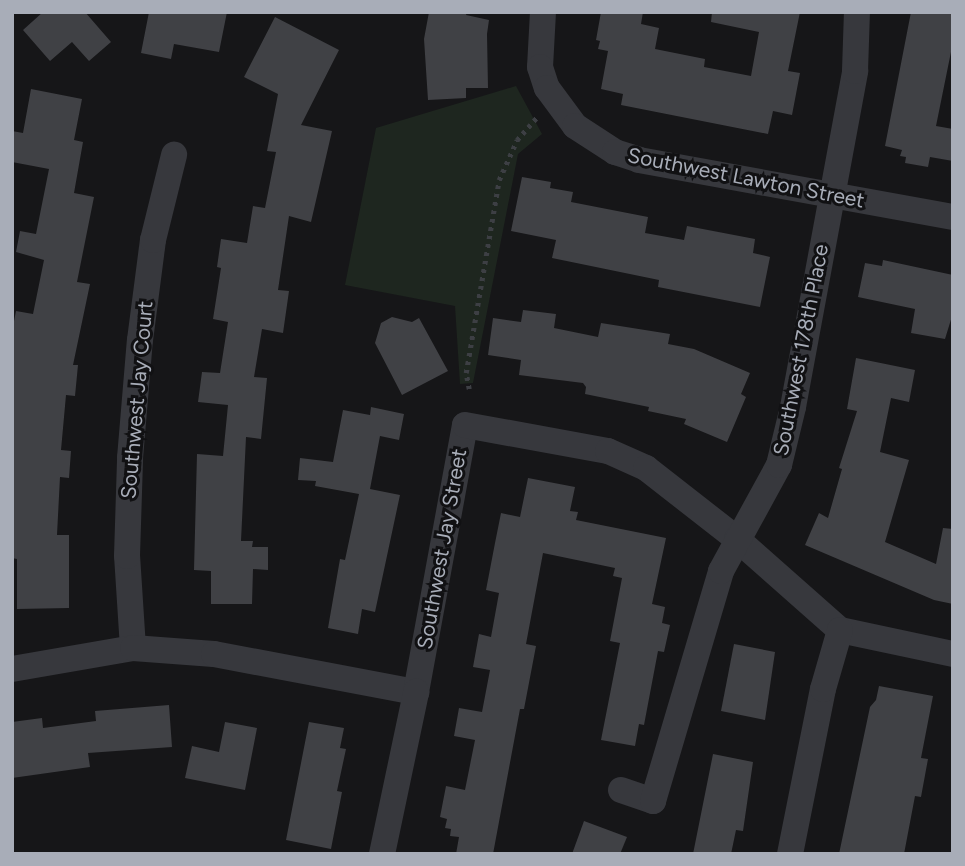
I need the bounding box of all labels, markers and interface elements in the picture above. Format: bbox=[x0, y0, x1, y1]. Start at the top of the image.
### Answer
street label: Southwest Lawton Street bbox=[626, 143, 866, 213]
street label: Southwest 178th Place bbox=[768, 242, 834, 458]
street label: Southwest Jay Court bbox=[116, 300, 158, 500]
street label: Southwest Jay Street bbox=[412, 447, 472, 651]

